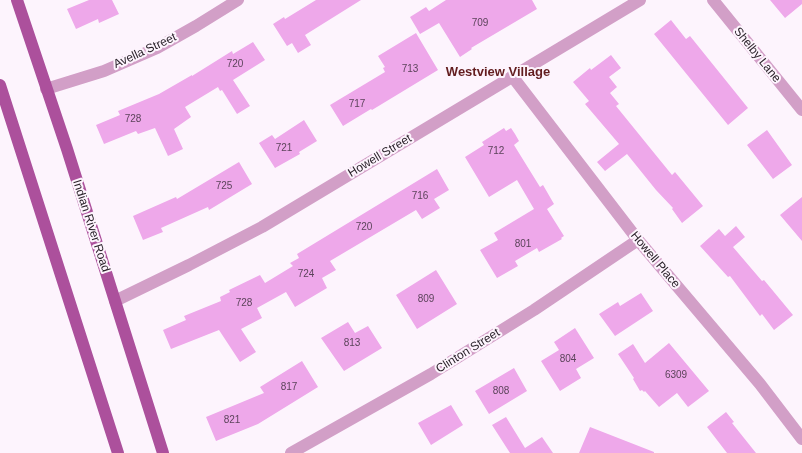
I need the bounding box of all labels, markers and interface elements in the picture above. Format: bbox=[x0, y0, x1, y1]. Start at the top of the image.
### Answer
house number: 709 bbox=[472, 17, 488, 29]
street label: Shelby Lane bbox=[730, 25, 784, 85]
street label: Avella Street bbox=[111, 30, 179, 72]
house number: 720 bbox=[227, 58, 243, 70]
house number: 713 bbox=[402, 63, 418, 75]
district label: Westview Village bbox=[446, 64, 550, 80]
house number: 717 bbox=[349, 98, 365, 110]
house number: 728 bbox=[125, 113, 141, 125]
street label: Howell Street bbox=[346, 131, 414, 181]
house number: 721 bbox=[276, 142, 292, 154]
house number: 712 bbox=[488, 145, 504, 157]
street label: Indian River Road bbox=[69, 178, 113, 274]
house number: 725 bbox=[216, 180, 232, 192]
house number: 716 bbox=[412, 190, 428, 202]
house number: 720 bbox=[356, 221, 372, 233]
street label: Howell Place bbox=[627, 229, 683, 291]
house number: 801 bbox=[515, 238, 531, 250]
house number: 724 bbox=[298, 268, 314, 280]
house number: 809 bbox=[418, 293, 434, 305]
house number: 728 bbox=[236, 297, 252, 309]
street label: Clinton Street bbox=[433, 326, 503, 376]
house number: 813 bbox=[344, 337, 360, 349]
house number: 804 bbox=[560, 353, 576, 365]
house number: 6309 bbox=[665, 369, 687, 381]
house number: 817 bbox=[281, 381, 297, 393]
house number: 808 bbox=[493, 385, 509, 397]
house number: 821 bbox=[224, 414, 240, 426]

